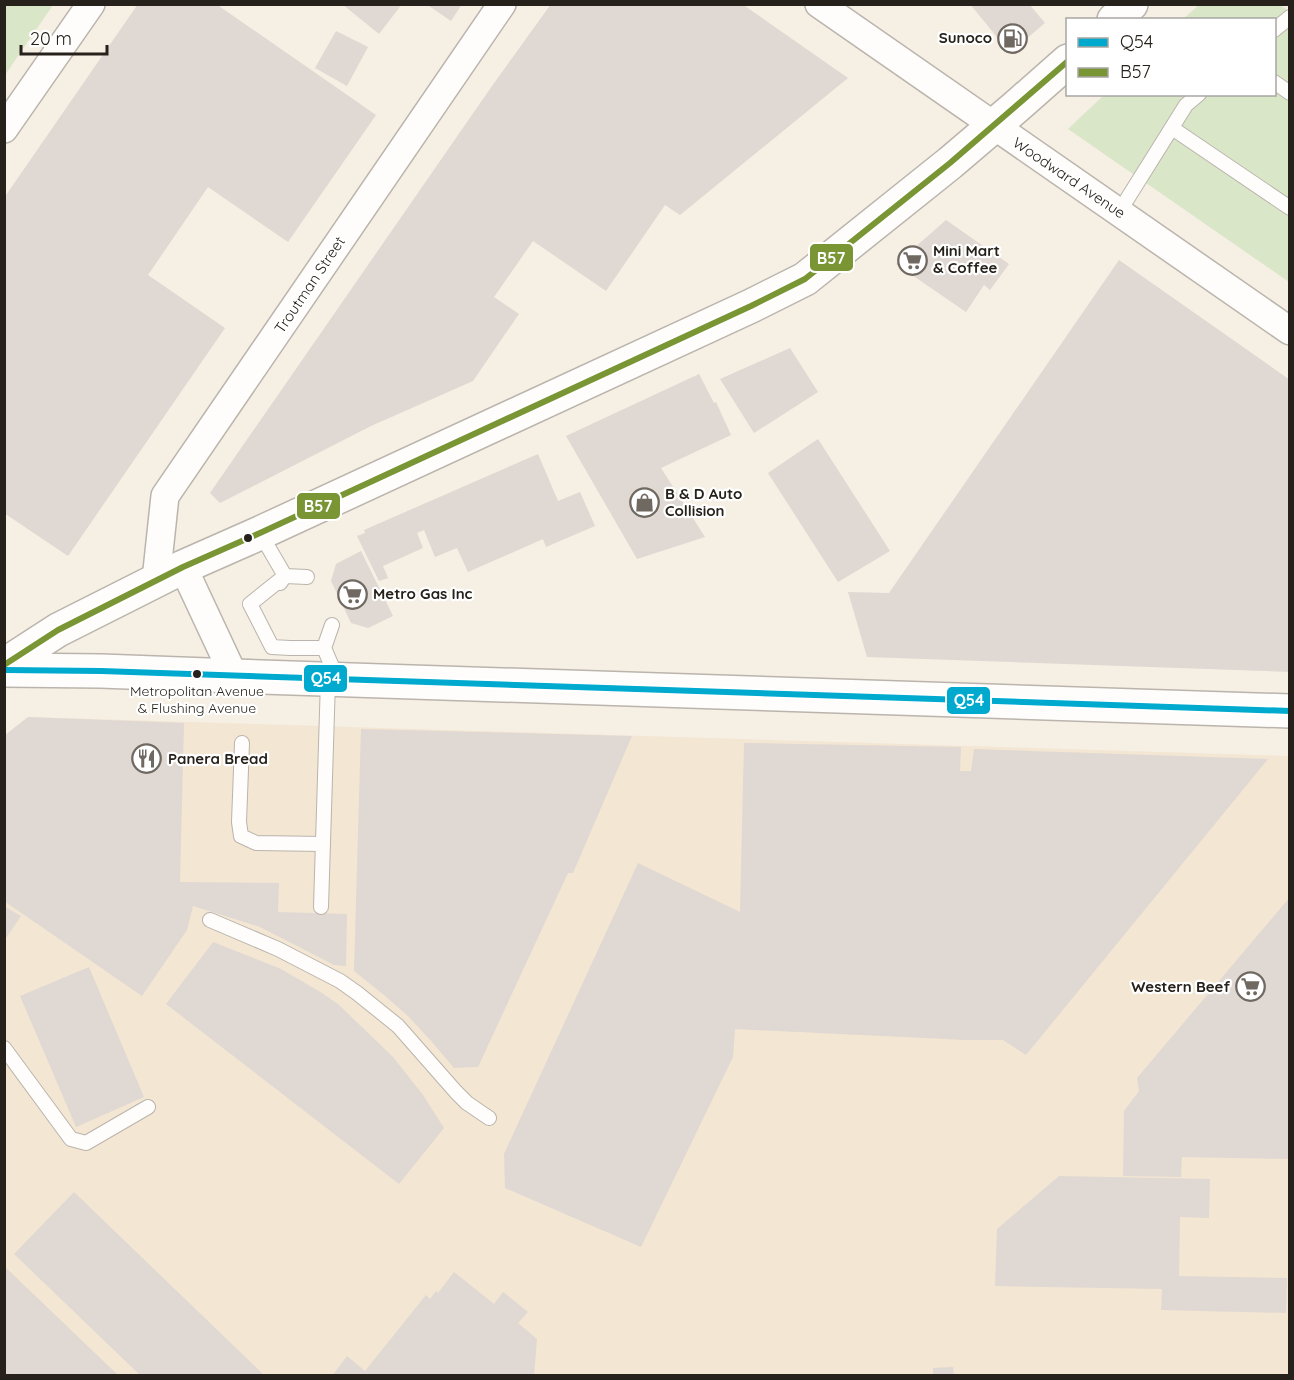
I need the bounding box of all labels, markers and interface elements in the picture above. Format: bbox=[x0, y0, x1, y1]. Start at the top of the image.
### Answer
scale bar bbox=[21, 18, 106, 56]
legend bbox=[1066, 18, 1276, 96]
fuel station icon: Sunoco bbox=[997, 22, 1029, 54]
text: 20 m bbox=[30, 27, 72, 50]
place label: Sunoco bbox=[939, 28, 992, 47]
text: Q54 bbox=[1120, 30, 1153, 53]
text: B57 bbox=[1120, 60, 1151, 83]
street label: Woodward Avenue bbox=[1009, 133, 1129, 222]
street label: Troutman Street bbox=[270, 233, 349, 337]
place label: Mini Mart & Coffee bbox=[933, 241, 1000, 277]
line badge: B57 bbox=[809, 243, 854, 272]
supermarket icon: Mini Mart & Coffee bbox=[896, 244, 928, 276]
text: B57 bbox=[817, 248, 845, 268]
place label: B & D Auto Collision bbox=[665, 484, 742, 520]
shop icon: B & D Auto Collision bbox=[628, 487, 660, 519]
line badge: B57 bbox=[296, 492, 341, 520]
text: B57 bbox=[304, 496, 332, 516]
unlabelled marker bbox=[242, 532, 254, 544]
supermarket icon: Metro Gas Inc bbox=[336, 578, 368, 610]
place label: Metro Gas Inc bbox=[373, 584, 473, 603]
line badge: Q54 bbox=[303, 664, 348, 693]
marker: Metropolitan Avenue & Flushing Avenue bbox=[191, 668, 203, 680]
text: Q54 bbox=[311, 668, 342, 688]
place label: Metropolitan Avenue & Flushing Avenue bbox=[130, 682, 264, 717]
line badge: Q54 bbox=[946, 686, 991, 715]
text: Q54 bbox=[954, 690, 985, 710]
restaurant icon: Panera Bread bbox=[131, 743, 163, 775]
place label: Panera Bread bbox=[168, 749, 268, 768]
supermarket icon: Western Beef bbox=[1235, 971, 1267, 1003]
place label: Western Beef bbox=[1131, 977, 1230, 996]

